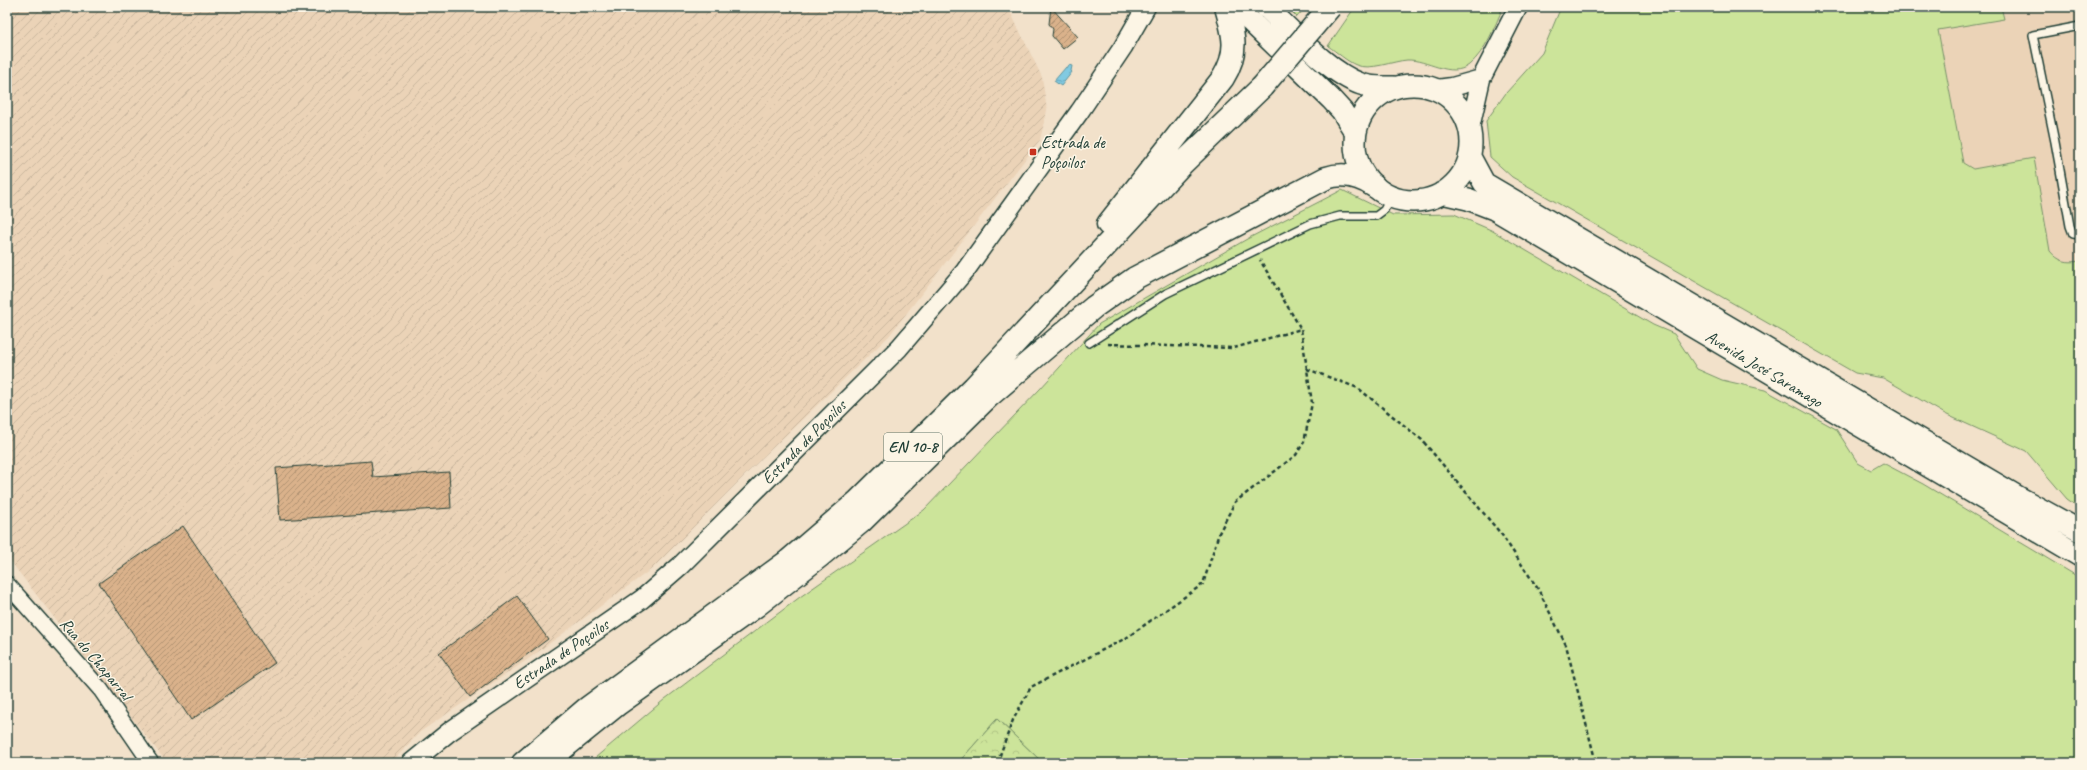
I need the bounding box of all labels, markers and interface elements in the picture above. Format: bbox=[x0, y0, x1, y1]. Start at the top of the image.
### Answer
place label: Estrada de Poçoilos bbox=[1041, 132, 1106, 173]
marker: Estrada de Poçoilos bbox=[1028, 147, 1038, 157]
street label: Avenida José Saramago bbox=[1702, 326, 1827, 413]
street label: Estrada de Poçoilos bbox=[757, 394, 852, 489]
road number: EN 10-8 bbox=[884, 433, 942, 461]
street label: Rua do Chaparral bbox=[55, 614, 139, 707]
street label: Estrada de Poçoilos bbox=[509, 614, 614, 694]

